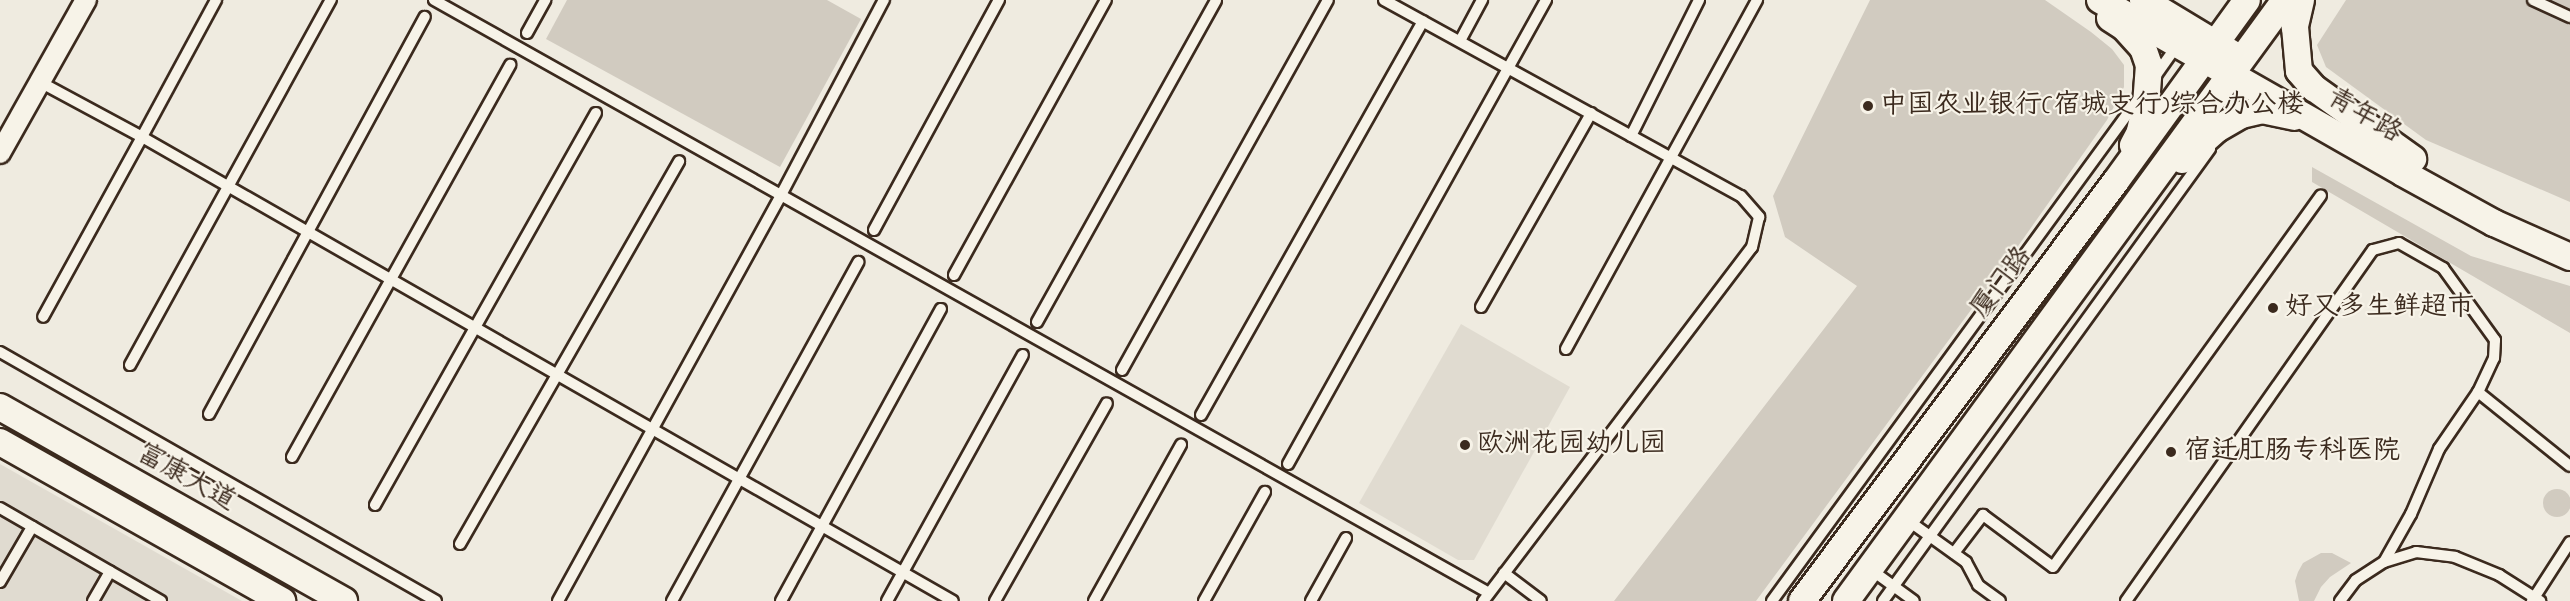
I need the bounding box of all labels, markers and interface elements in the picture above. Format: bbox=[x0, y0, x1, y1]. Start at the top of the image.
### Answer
street label: 青年路 bbox=[2321, 82, 2407, 150]
place label: 中国农业银行(宿城支行)综合办公楼 bbox=[1880, 90, 2304, 122]
marker: 中国农业银行(宿城支行)综合办公楼 bbox=[1861, 99, 1875, 113]
street label: 厦门路 bbox=[1965, 241, 2039, 325]
place label: 好又多生鲜超市 bbox=[2285, 292, 2474, 324]
marker: 好又多生鲜超市 bbox=[2266, 301, 2280, 315]
place label: 欧洲花园幼儿园 bbox=[1477, 429, 1666, 461]
place label: 宿迁肛肠专科医院 bbox=[2184, 436, 2400, 468]
street label: 富康大道 bbox=[131, 438, 241, 518]
marker: 欧洲花园幼儿园 bbox=[1458, 438, 1472, 452]
marker: 宿迁肛肠专科医院 bbox=[2162, 443, 2180, 461]

